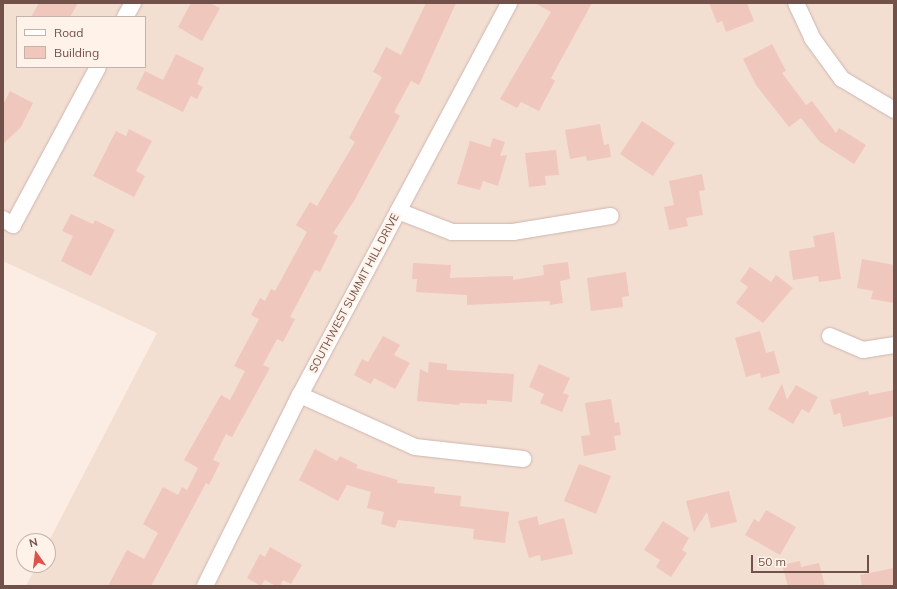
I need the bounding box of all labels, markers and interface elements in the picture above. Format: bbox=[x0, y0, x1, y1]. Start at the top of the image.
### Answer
legend bbox=[16, 16, 146, 68]
text: Road bbox=[54, 25, 83, 40]
text: Building bbox=[54, 45, 99, 60]
street label: SOUTHWEST SUMMIT HILL DRIVE bbox=[306, 211, 402, 375]
north arrow bbox=[16, 533, 56, 573]
text: N bbox=[28, 535, 39, 550]
scale bar bbox=[753, 547, 871, 573]
text: 50 m bbox=[758, 554, 786, 569]

